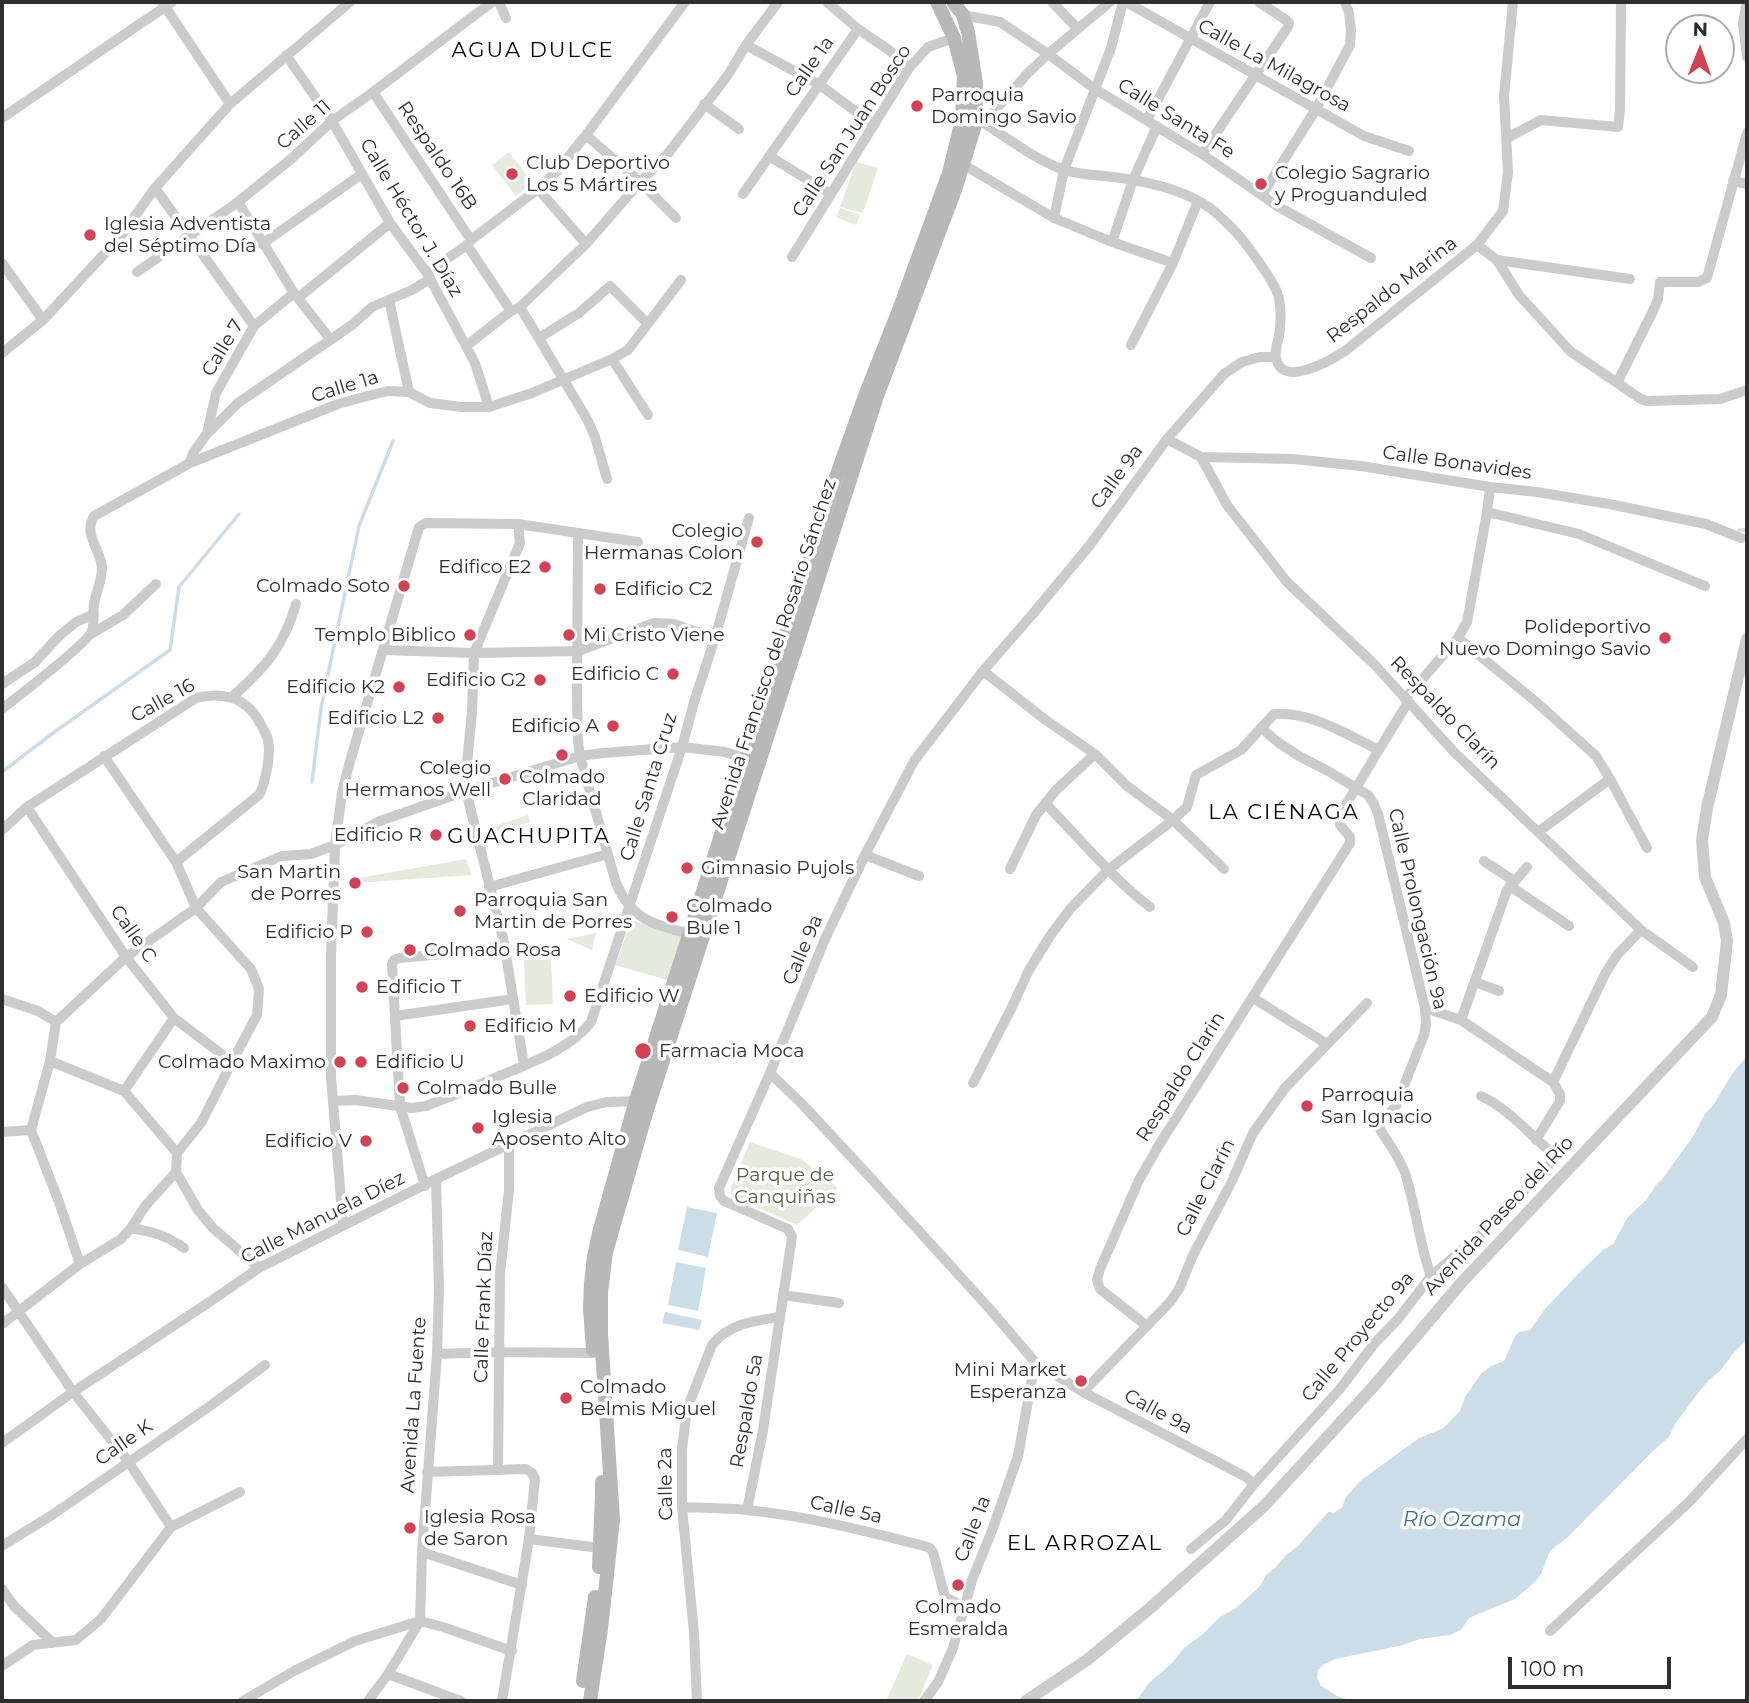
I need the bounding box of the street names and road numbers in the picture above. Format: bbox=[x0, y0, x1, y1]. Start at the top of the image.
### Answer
street label: Calle La Milagrosa bbox=[1194, 15, 1354, 117]
street label: Calle 1a bbox=[781, 32, 839, 102]
street label: Calle San Juan Bosco bbox=[788, 40, 916, 222]
street label: Calle Santa Fe bbox=[1113, 74, 1239, 164]
street label: Calle 11 bbox=[272, 95, 336, 155]
street label: Respaldo 16B bbox=[392, 97, 482, 215]
street label: Calle Héctor J. Díaz bbox=[355, 135, 467, 301]
street label: Respaldo Marina bbox=[1322, 232, 1462, 348]
street label: Calle 7 bbox=[197, 315, 249, 381]
street label: Calle 1a bbox=[309, 366, 381, 408]
street label: Calle 9a bbox=[1086, 440, 1148, 514]
street label: Calle Bonavides bbox=[1381, 441, 1533, 485]
street label: Avenida Francisco del Rosario Sánchez bbox=[706, 476, 842, 832]
street label: Respaldo Clarín bbox=[1385, 652, 1505, 774]
street label: Calle 16 bbox=[127, 674, 199, 728]
street label: Calle Santa Cruz bbox=[616, 710, 682, 864]
street label: Calle Prolongación 9a bbox=[1383, 806, 1451, 1012]
street label: Calle C bbox=[105, 901, 161, 967]
street label: Calle 9a bbox=[778, 911, 828, 989]
street label: Respaldo Clarin bbox=[1132, 1008, 1230, 1146]
street label: Avenida Paseo del Río bbox=[1419, 1132, 1579, 1300]
street label: Calle Clarín bbox=[1172, 1135, 1240, 1241]
street label: Calle Manuela Díez bbox=[237, 1167, 409, 1269]
street label: Calle Frank Díaz bbox=[470, 1231, 498, 1383]
street label: Calle Proyecto 9a bbox=[1297, 1267, 1419, 1407]
street label: Avenida La Fuente bbox=[396, 1316, 432, 1494]
street label: Respaldo 5a bbox=[726, 1352, 768, 1470]
street label: Calle 9a bbox=[1120, 1385, 1196, 1439]
street label: Calle K bbox=[91, 1415, 157, 1471]
street label: Calle 2a bbox=[654, 1447, 678, 1521]
street label: Calle 5a bbox=[808, 1491, 884, 1529]
street label: Calle 1a bbox=[950, 1493, 996, 1565]

